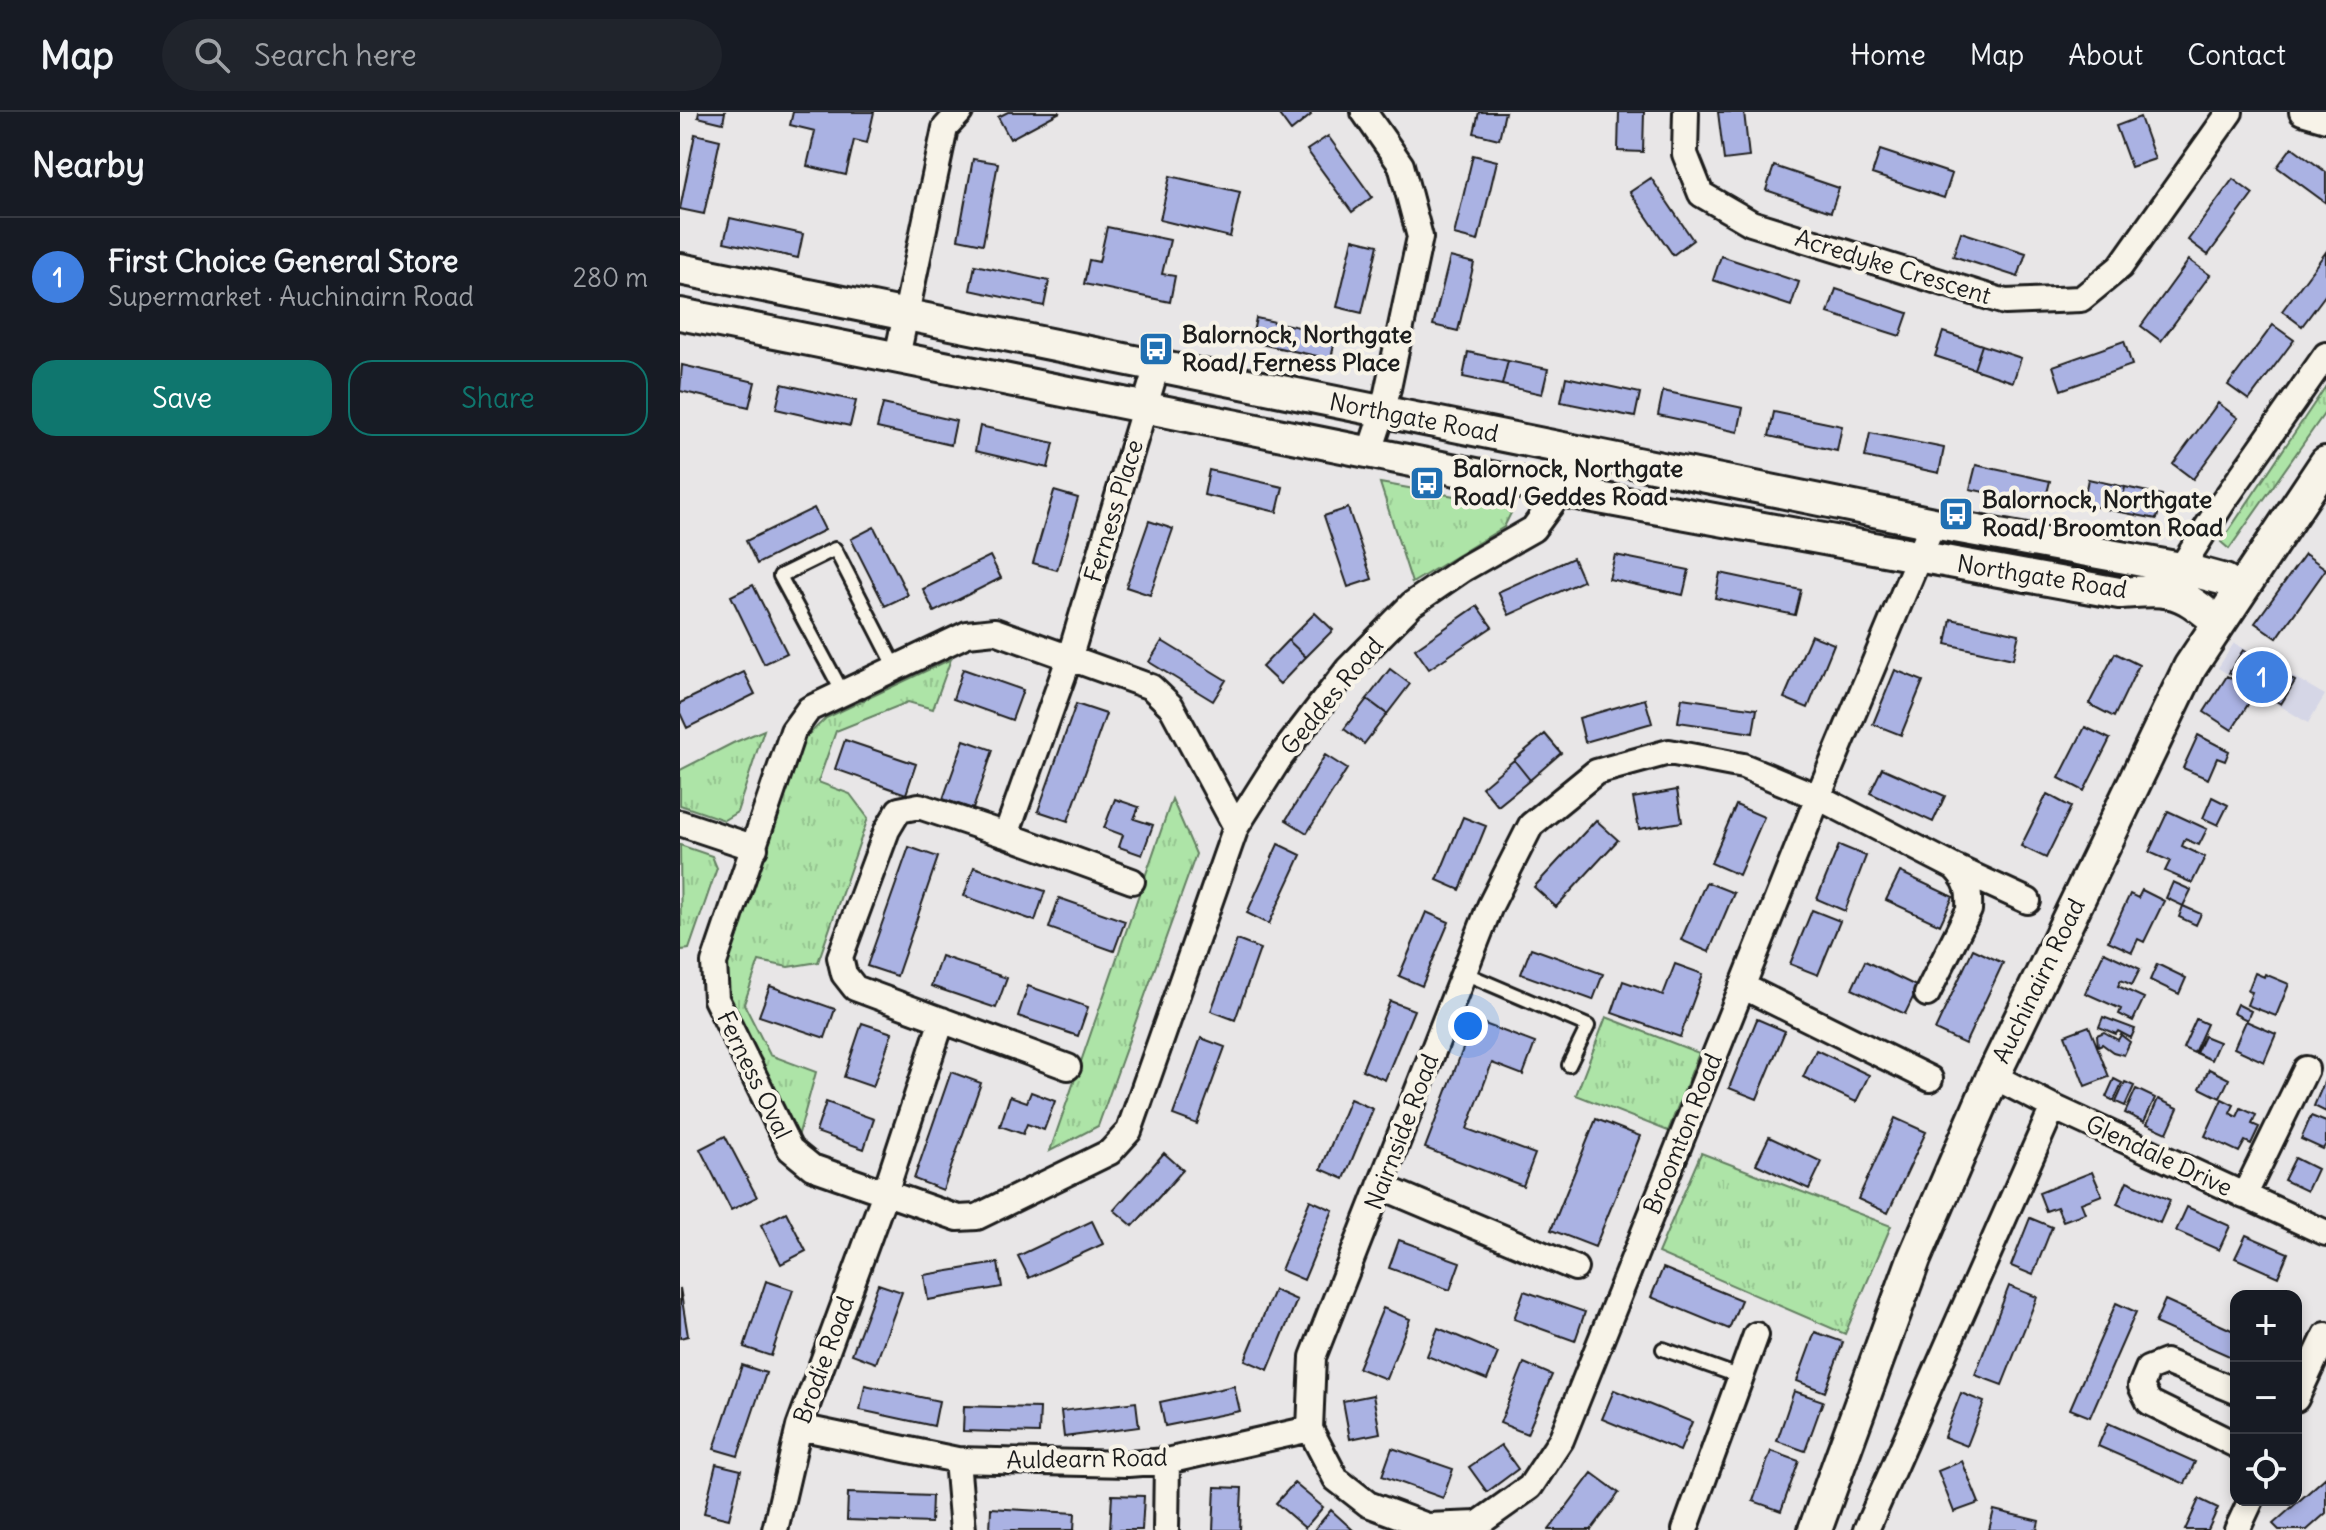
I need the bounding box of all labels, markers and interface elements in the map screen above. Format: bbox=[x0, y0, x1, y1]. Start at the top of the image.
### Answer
search box bbox=[162, 19, 722, 91]
text: Map bbox=[40, 32, 114, 79]
icon: search bbox=[190, 33, 234, 77]
text: Search here bbox=[254, 36, 417, 74]
text: Home bbox=[1850, 37, 1926, 73]
text: Map bbox=[1970, 37, 2024, 73]
text: About bbox=[2068, 37, 2143, 73]
text: Contact bbox=[2187, 37, 2286, 73]
text: Nearby bbox=[32, 143, 145, 186]
street label: Acredyke Crescent bbox=[1792, 222, 1995, 310]
text: First Choice General Store bbox=[108, 242, 458, 280]
text: 1 bbox=[53, 261, 63, 294]
text: 280 m bbox=[573, 261, 648, 294]
text: Supermarket · Auchinairn Road bbox=[108, 280, 474, 313]
place label: Balornock, Northgate Road/ Ferness Place bbox=[1182, 319, 1412, 377]
bus stop icon: Balornock, Northgate Road/ Ferness Place bbox=[1137, 330, 1175, 368]
button: Save bbox=[32, 360, 332, 436]
button: Share bbox=[348, 360, 648, 436]
street label: Northgate Road bbox=[1327, 386, 1501, 448]
street label: Ferness Place bbox=[1077, 436, 1149, 586]
place label: Balornock, Northgate Road/ Geddes Road bbox=[1453, 453, 1683, 511]
bus stop icon: Balornock, Northgate Road/ Geddes Road bbox=[1408, 464, 1446, 502]
place label: Balornock, Northgate Road/ Broomton Road bbox=[1982, 484, 2223, 542]
bus stop icon: Balornock, Northgate Road/ Broomton Road bbox=[1937, 495, 1975, 533]
street label: Northgate Road bbox=[1955, 548, 2129, 604]
street label: Geddes Road bbox=[1273, 630, 1389, 760]
pin: 1 bbox=[2236, 647, 2288, 707]
street label: Auchinairn Road bbox=[1985, 893, 2091, 1068]
street label: Ferness Oval bbox=[711, 1006, 799, 1143]
your location bbox=[1448, 1006, 1488, 1046]
street label: Broomton Road bbox=[1636, 1049, 1728, 1218]
street label: Nairnside Road bbox=[1358, 1050, 1445, 1214]
street label: Glendale Drive bbox=[2081, 1108, 2237, 1202]
map controls bbox=[2230, 1290, 2302, 1506]
button: + bbox=[2230, 1290, 2302, 1362]
street label: Brodie Road bbox=[786, 1292, 860, 1427]
button: − bbox=[2230, 1362, 2302, 1434]
button: locate bbox=[2230, 1434, 2302, 1506]
street label: Auldearn Road bbox=[1006, 1442, 1168, 1474]

